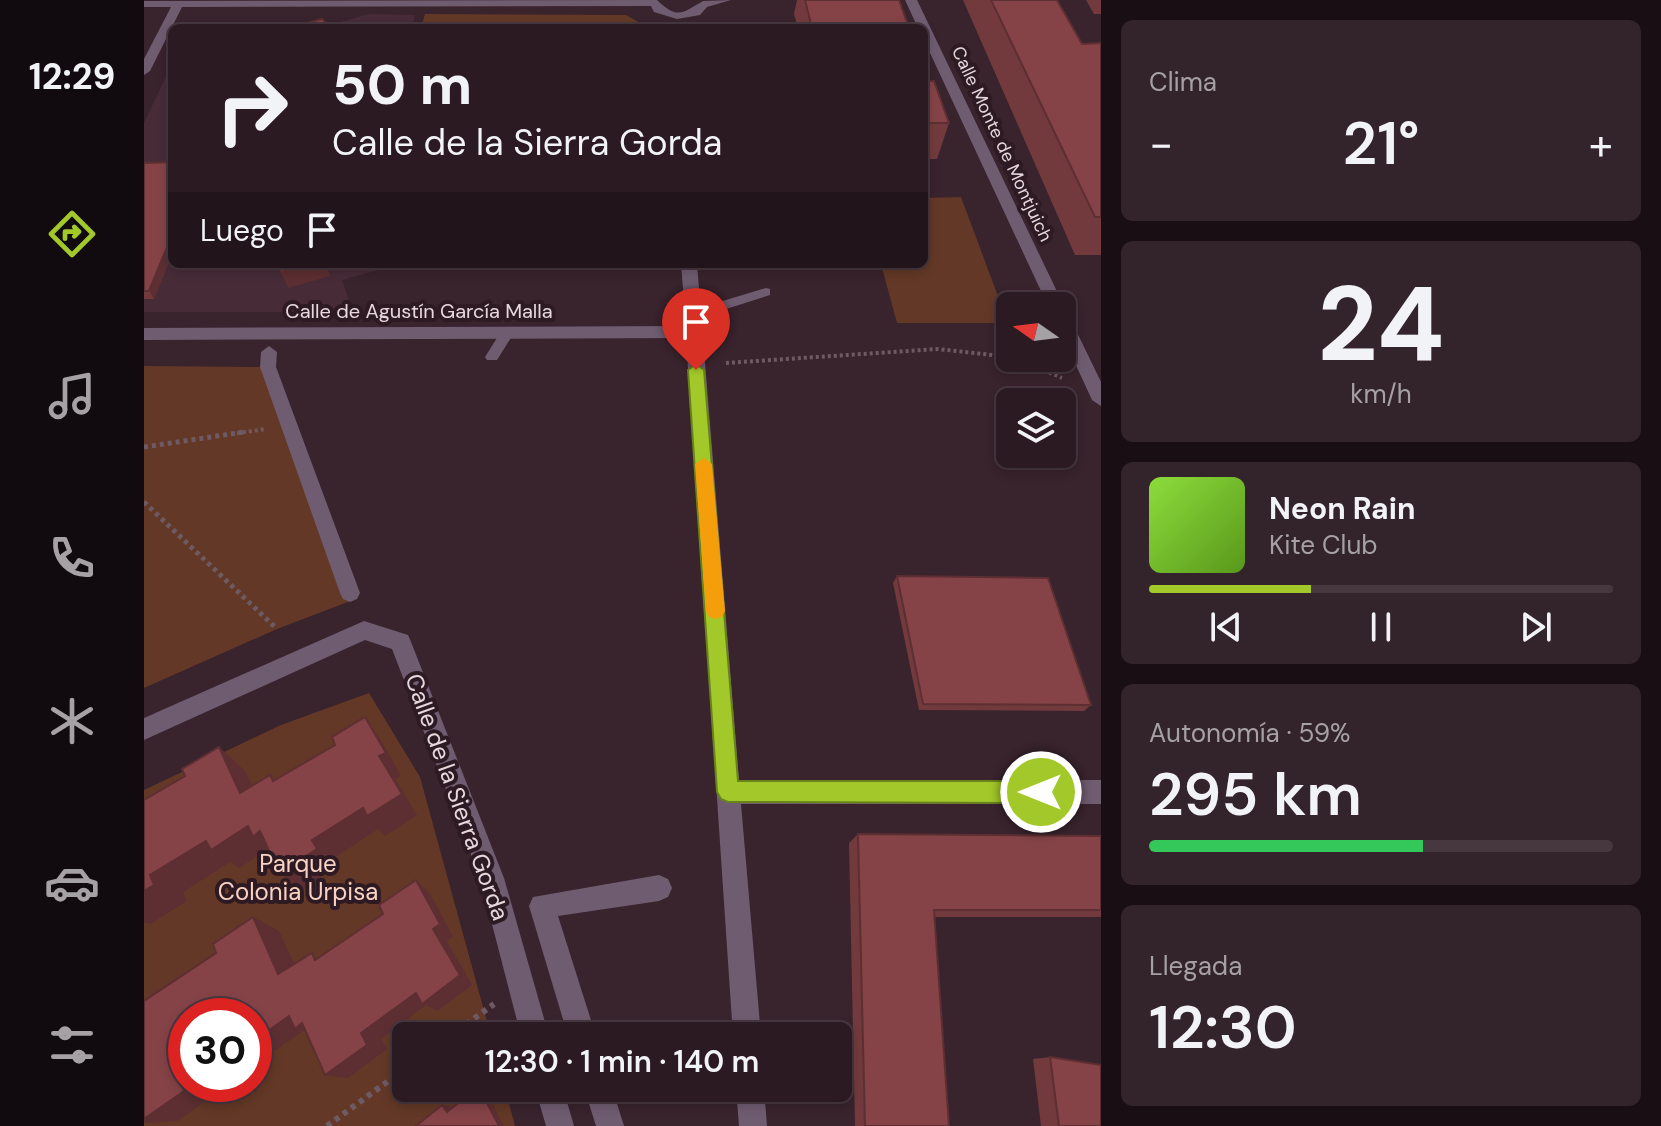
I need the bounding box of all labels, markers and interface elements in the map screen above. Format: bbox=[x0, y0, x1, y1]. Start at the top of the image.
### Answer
street label: Calle Monte de Montjuich bbox=[946, 42, 1058, 246]
text: 50 m bbox=[332, 48, 472, 121]
text: 12:29 bbox=[29, 53, 115, 100]
icon: right bbox=[200, 56, 304, 160]
text: Clima bbox=[1149, 65, 1217, 99]
text: 21° bbox=[1343, 104, 1419, 183]
text: − bbox=[1149, 115, 1173, 173]
text: + bbox=[1589, 115, 1613, 173]
text: Calle de la Sierra Gorda bbox=[332, 119, 722, 166]
icon: directions bbox=[44, 206, 100, 262]
icon: arrive bbox=[300, 208, 344, 252]
text: Luego bbox=[200, 211, 284, 250]
text: 24 bbox=[1318, 257, 1444, 392]
pin bbox=[662, 288, 730, 370]
north arrow bbox=[996, 292, 1076, 372]
map controls bbox=[996, 292, 1076, 468]
street label: Calle de Agustín García Malla bbox=[285, 298, 553, 324]
icon: arrive bbox=[674, 300, 718, 344]
icon: music bbox=[44, 368, 100, 424]
text: km/h bbox=[1350, 377, 1412, 411]
button: layers bbox=[996, 388, 1076, 468]
text: Neon Rain bbox=[1269, 489, 1415, 528]
text: Kite Club bbox=[1269, 528, 1378, 562]
icon: phone bbox=[44, 530, 100, 586]
icon: previous bbox=[1204, 605, 1248, 649]
icon: pause bbox=[1359, 605, 1403, 649]
icon: next bbox=[1514, 605, 1558, 649]
street label: Calle de la Sierra Gorda bbox=[398, 669, 517, 924]
icon: climate bbox=[44, 693, 100, 749]
text: Autonomía · 59% bbox=[1149, 716, 1350, 750]
position arrow bbox=[999, 750, 1083, 834]
text: 295 km bbox=[1149, 755, 1362, 834]
park label: Parque Colonia Urpisa bbox=[218, 848, 378, 907]
icon: car bbox=[44, 855, 100, 911]
text: Llegada bbox=[1149, 949, 1242, 983]
text: 12:30 bbox=[1149, 988, 1297, 1067]
speed limit sign: 30 bbox=[168, 998, 272, 1102]
icon: filters bbox=[44, 1017, 100, 1073]
text: 12:30 · 1 min · 140 m bbox=[485, 1042, 759, 1081]

